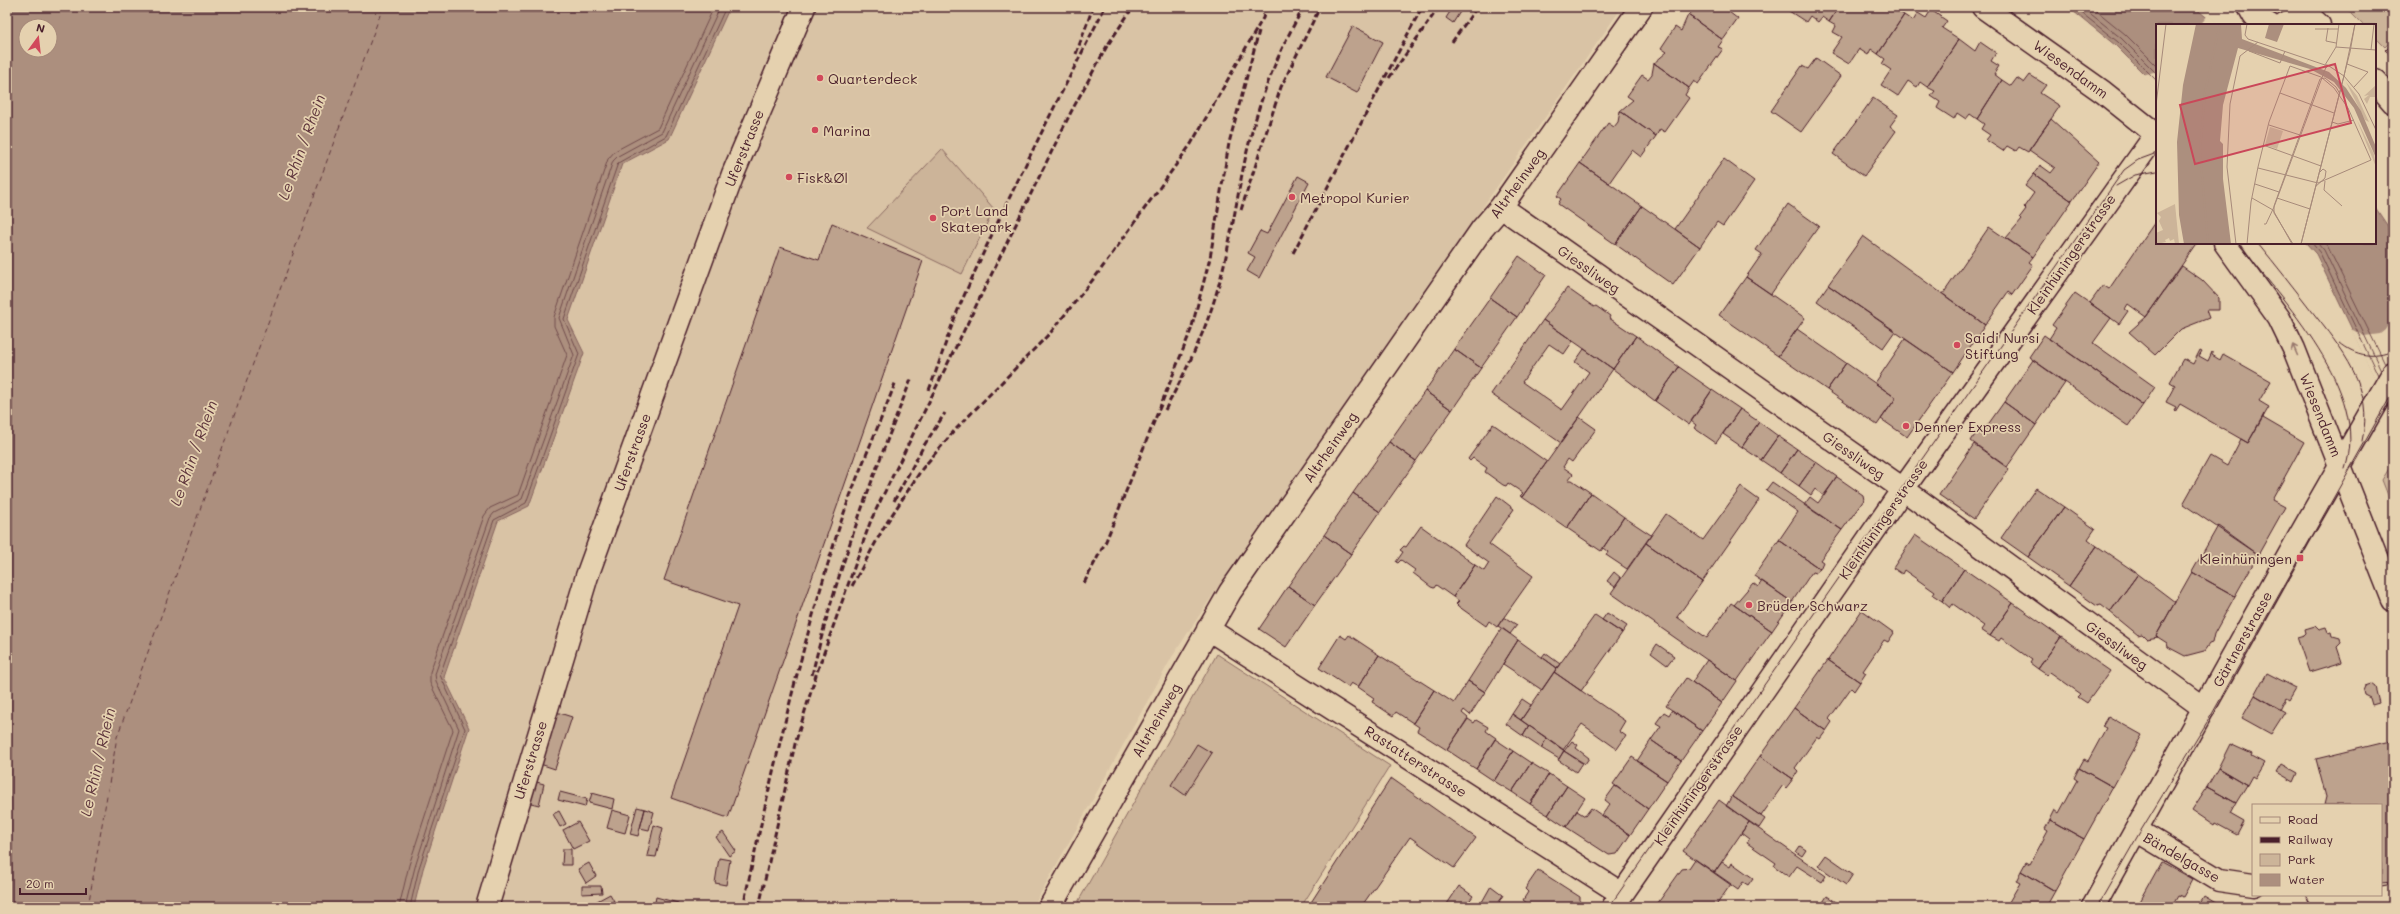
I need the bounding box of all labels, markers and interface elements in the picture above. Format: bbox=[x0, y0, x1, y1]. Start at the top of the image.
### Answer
north arrow bbox=[18, 18, 58, 58]
text: N bbox=[35, 20, 47, 36]
inset map bbox=[2156, 24, 2376, 244]
street label: Wiesendamm bbox=[2030, 35, 2112, 103]
place label: Quarterdeck bbox=[828, 69, 917, 88]
marker: Quarterdeck bbox=[815, 73, 825, 83]
water label: Le Rhin / Rhein bbox=[273, 92, 329, 202]
street label: Uferstrasse bbox=[720, 107, 768, 189]
place label: Marina bbox=[823, 121, 871, 140]
marker: Marina bbox=[810, 125, 820, 135]
street label: Altrheinweg bbox=[1485, 144, 1549, 222]
place label: Fisk&Øl bbox=[797, 168, 848, 187]
marker: Fisk&Øl bbox=[784, 172, 794, 182]
place label: Metropol Kurier bbox=[1300, 188, 1409, 207]
street label: Kleinhüningerstrasse bbox=[2022, 190, 2120, 318]
marker: Metropol Kurier bbox=[1287, 192, 1297, 202]
place label: Port Land Skatepark bbox=[941, 201, 1012, 236]
marker: Port Land Skatepark bbox=[928, 213, 938, 223]
street label: Giessliweg bbox=[1554, 240, 1624, 298]
place label: Saidi Nursi Stiftung bbox=[1965, 328, 2040, 363]
marker: Saidi Nursi Stiftung bbox=[1952, 340, 1962, 350]
one-way arrow bbox=[2290, 344, 2298, 356]
street label: Wiesendamm bbox=[2296, 370, 2346, 460]
water label: Le Rhin / Rhein bbox=[165, 398, 221, 508]
street label: Altrheinweg bbox=[1299, 408, 1361, 486]
street label: Uferstrasse bbox=[609, 410, 655, 494]
place label: Denner Express bbox=[1914, 417, 2021, 436]
marker: Denner Express bbox=[1901, 421, 1911, 431]
street label: Giessliweg bbox=[1819, 426, 1889, 484]
street label: Kleinhüningerstrasse bbox=[1834, 455, 1932, 583]
place label: Kleinhüningen bbox=[2199, 549, 2292, 568]
marker: Kleinhüningen bbox=[2295, 553, 2305, 563]
street label: Gärtnerstrasse bbox=[2208, 588, 2276, 690]
place label: Brüder Schwarz bbox=[1757, 596, 1868, 615]
marker: Brüder Schwarz bbox=[1744, 600, 1754, 610]
street label: Giessliweg bbox=[2082, 616, 2152, 674]
street label: Altrheinweg bbox=[1127, 679, 1185, 761]
water label: Le Rhin / Rhein bbox=[75, 706, 119, 818]
street label: Uferstrasse bbox=[509, 718, 551, 802]
street label: Rastatterstrasse bbox=[1361, 721, 1471, 801]
street label: Kleinhüningerstrasse bbox=[1649, 721, 1747, 849]
legend bbox=[2252, 804, 2382, 896]
text: Road bbox=[2288, 811, 2318, 827]
street label: Bändelgasse bbox=[2140, 827, 2224, 887]
text: Railway bbox=[2288, 831, 2333, 847]
text: Park bbox=[2288, 851, 2315, 867]
scale bar bbox=[20, 870, 86, 896]
text: Water bbox=[2288, 871, 2325, 887]
text: 20 m bbox=[26, 875, 54, 891]

